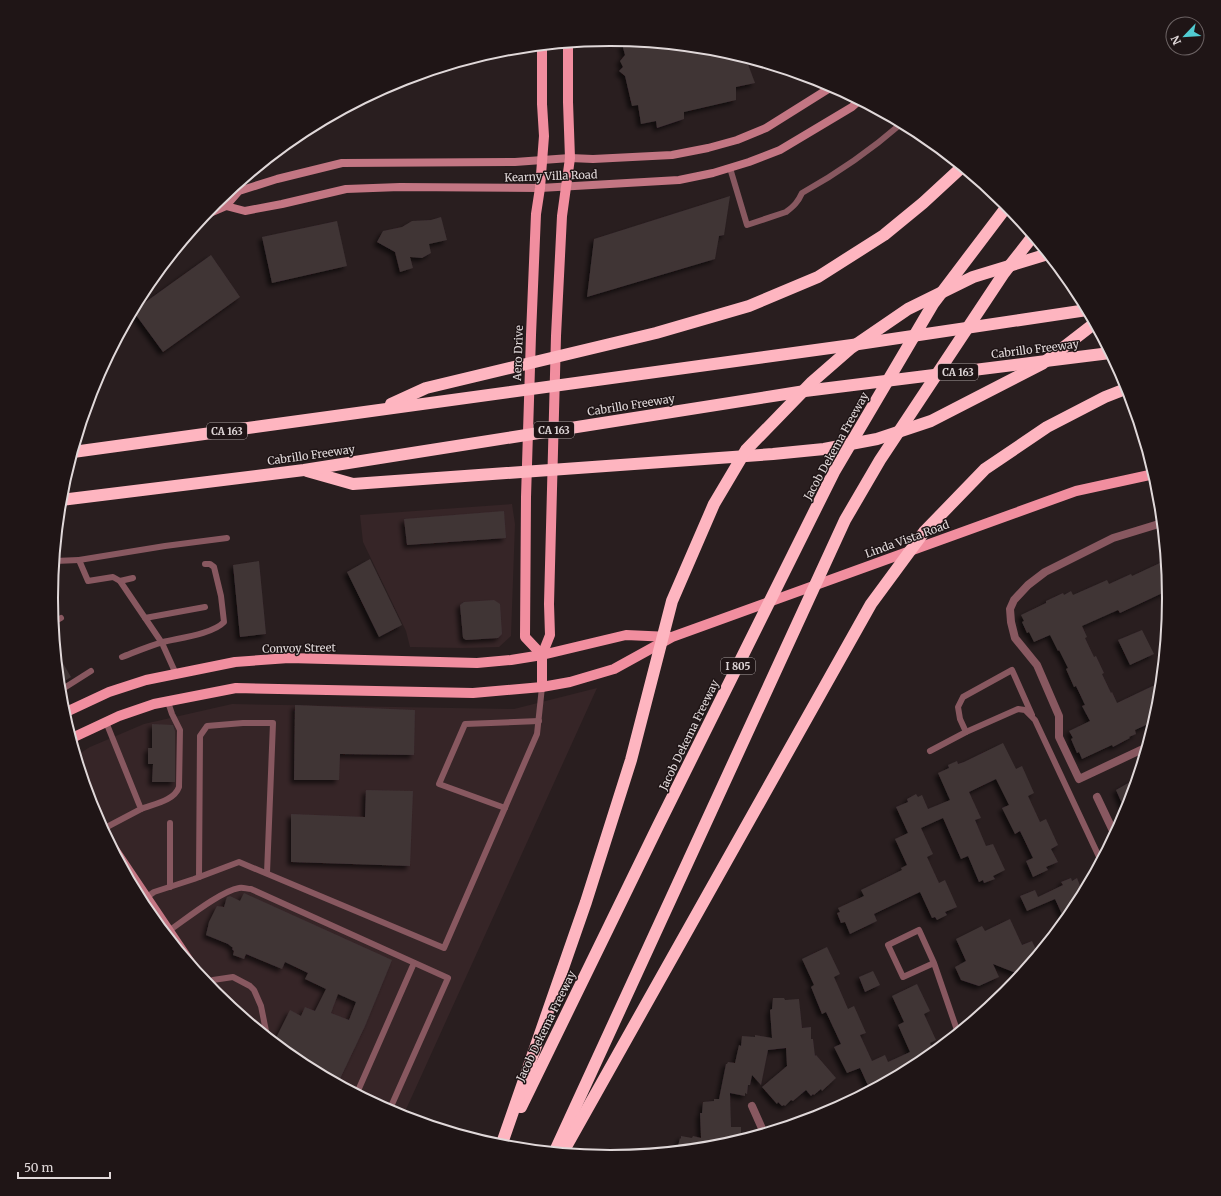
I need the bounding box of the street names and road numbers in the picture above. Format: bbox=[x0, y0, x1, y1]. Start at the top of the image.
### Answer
street label: Kearny Villa Road bbox=[504, 167, 598, 185]
street label: Aero Drive bbox=[510, 325, 526, 382]
street label: Cabrillo Freeway bbox=[990, 337, 1080, 361]
road number: CA 163 bbox=[938, 364, 978, 380]
street label: Jacob Dekema Freeway bbox=[800, 389, 872, 503]
street label: Cabrillo Freeway bbox=[586, 391, 676, 419]
road number: CA 163 bbox=[534, 422, 574, 438]
road number: CA 163 bbox=[207, 423, 247, 439]
street label: Cabrillo Freeway bbox=[266, 442, 356, 468]
street label: Linda Vista Road bbox=[863, 517, 951, 561]
street label: Convoy Street bbox=[262, 640, 337, 656]
road number: I 805 bbox=[721, 658, 755, 674]
street label: Jacob Dekema Freeway bbox=[656, 677, 722, 793]
street label: Jacob Dekema Freeway bbox=[513, 968, 579, 1084]

